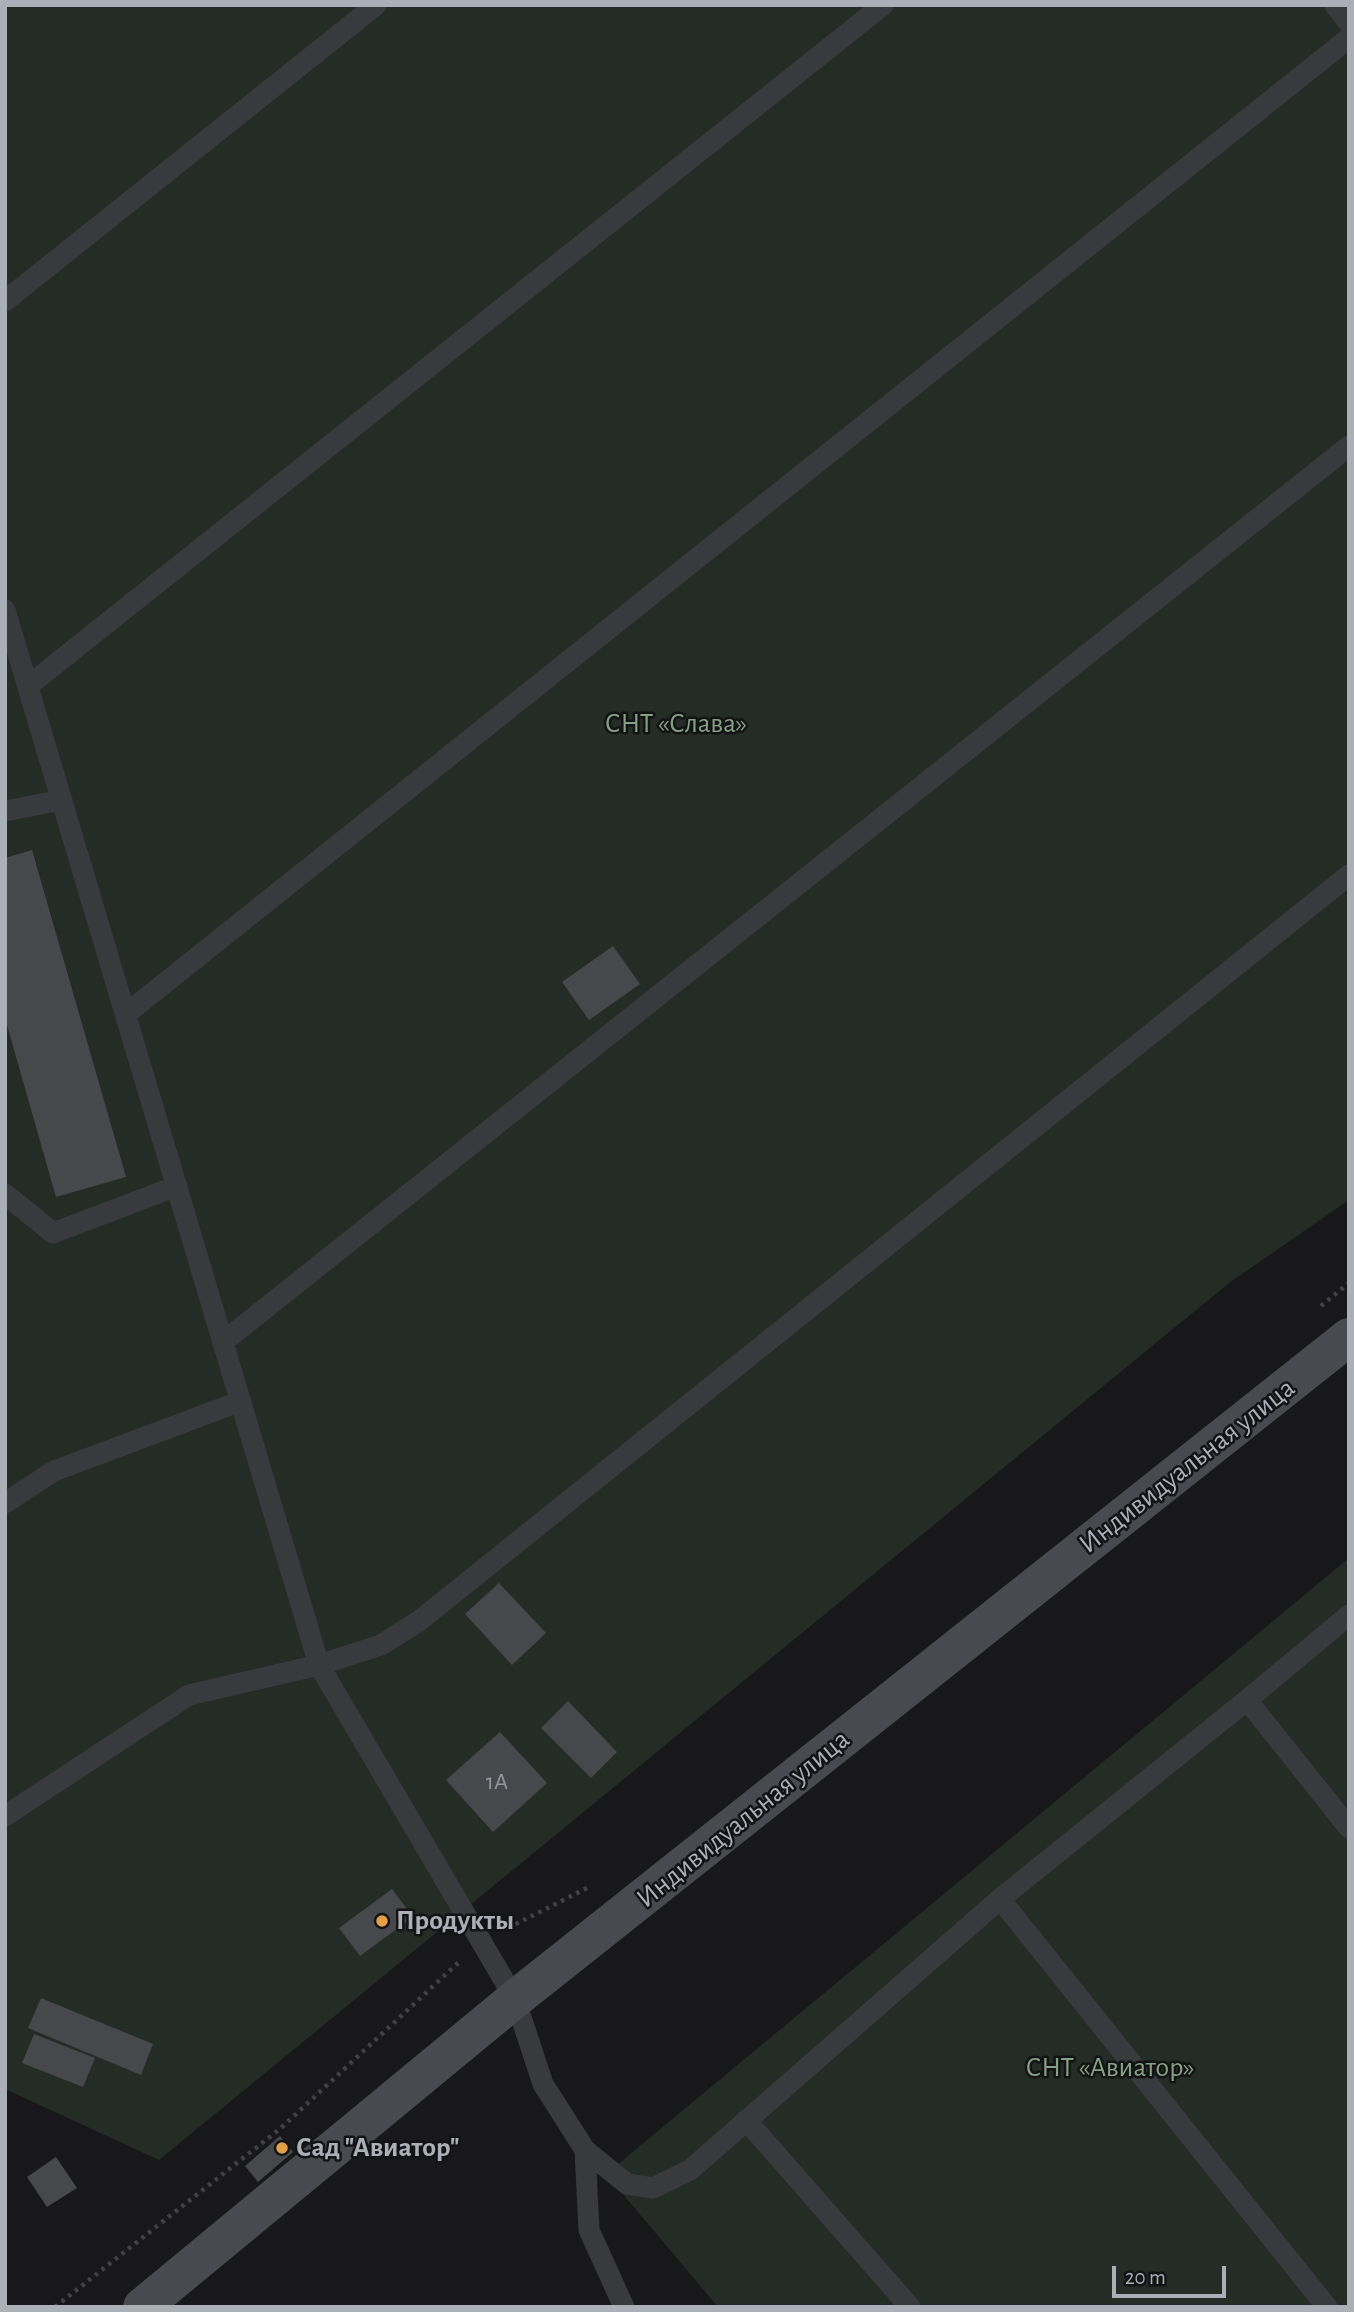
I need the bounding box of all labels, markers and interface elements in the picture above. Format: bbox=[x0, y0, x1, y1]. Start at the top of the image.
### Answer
park label: СНТ «Слава» bbox=[605, 707, 747, 741]
street label: Индивидуальная улица bbox=[1072, 1371, 1302, 1561]
street label: Индивидуальная улица bbox=[630, 1723, 856, 1915]
house number: 1А bbox=[486, 1768, 508, 1796]
place label: Продукты bbox=[396, 1904, 514, 1938]
marker: Продукты bbox=[374, 1913, 390, 1929]
park label: СНТ «Авиатор» bbox=[1026, 2051, 1194, 2085]
place label: Сад "Авиатор" bbox=[296, 2131, 460, 2165]
marker: Сад "Авиатор" bbox=[274, 2140, 290, 2156]
scale bar bbox=[1116, 2252, 1230, 2296]
text: 20 m bbox=[1125, 2267, 1166, 2288]

